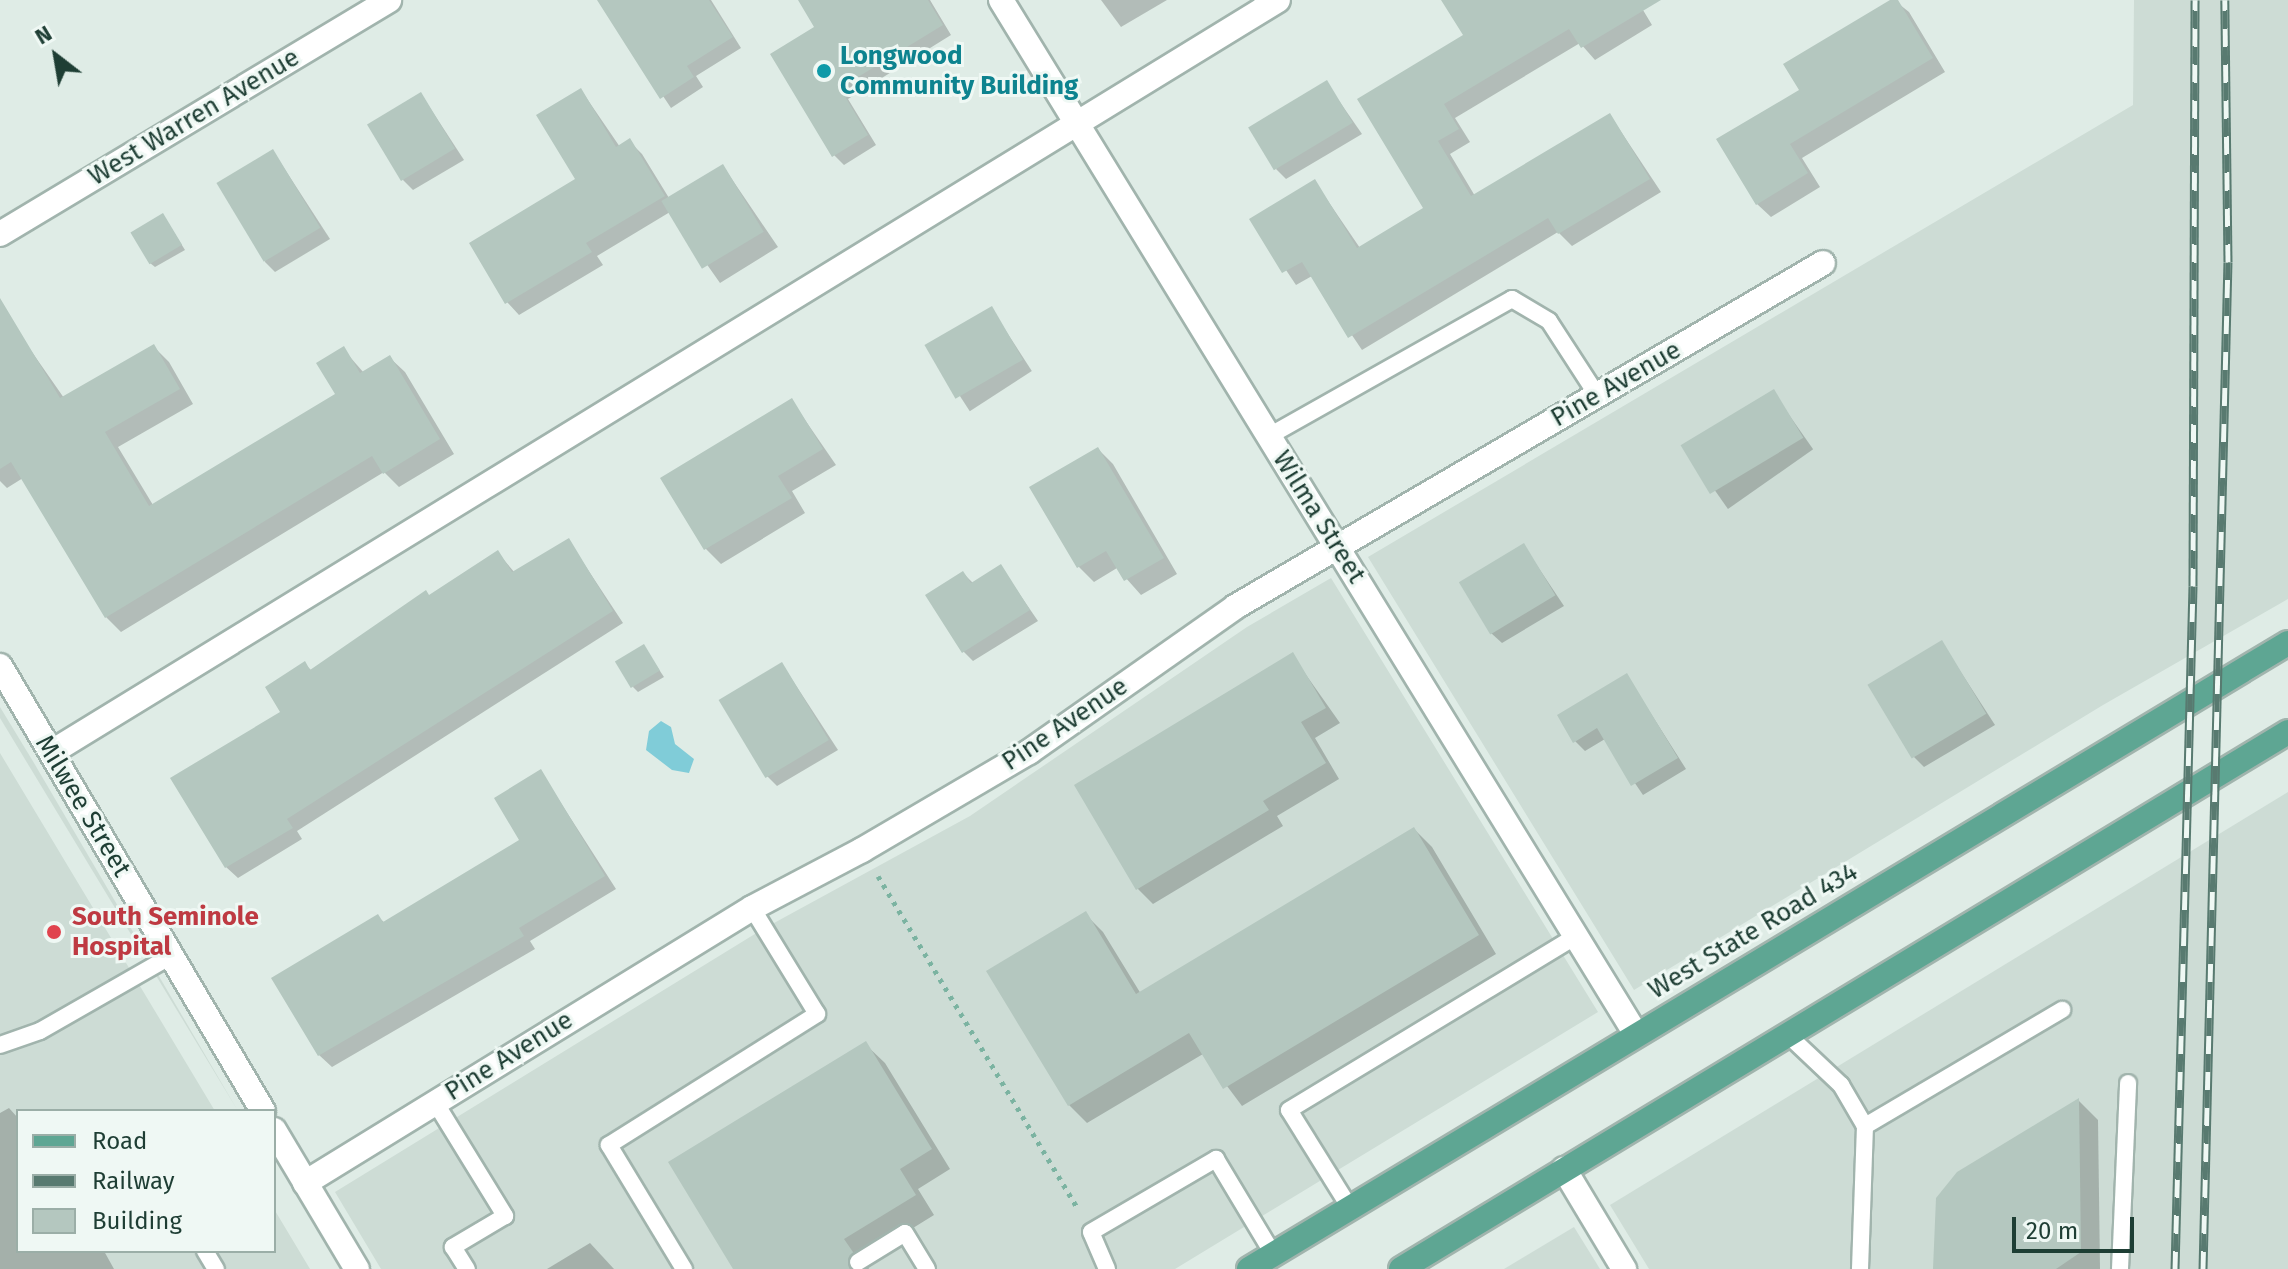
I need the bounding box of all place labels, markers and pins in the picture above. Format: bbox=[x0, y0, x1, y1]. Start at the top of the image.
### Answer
place label: Longwood Community Building bbox=[840, 40, 1078, 102]
marker: Longwood Community Building bbox=[815, 62, 833, 80]
place label: South Seminole Hospital bbox=[72, 901, 259, 962]
marker: South Seminole Hospital bbox=[43, 921, 65, 943]

